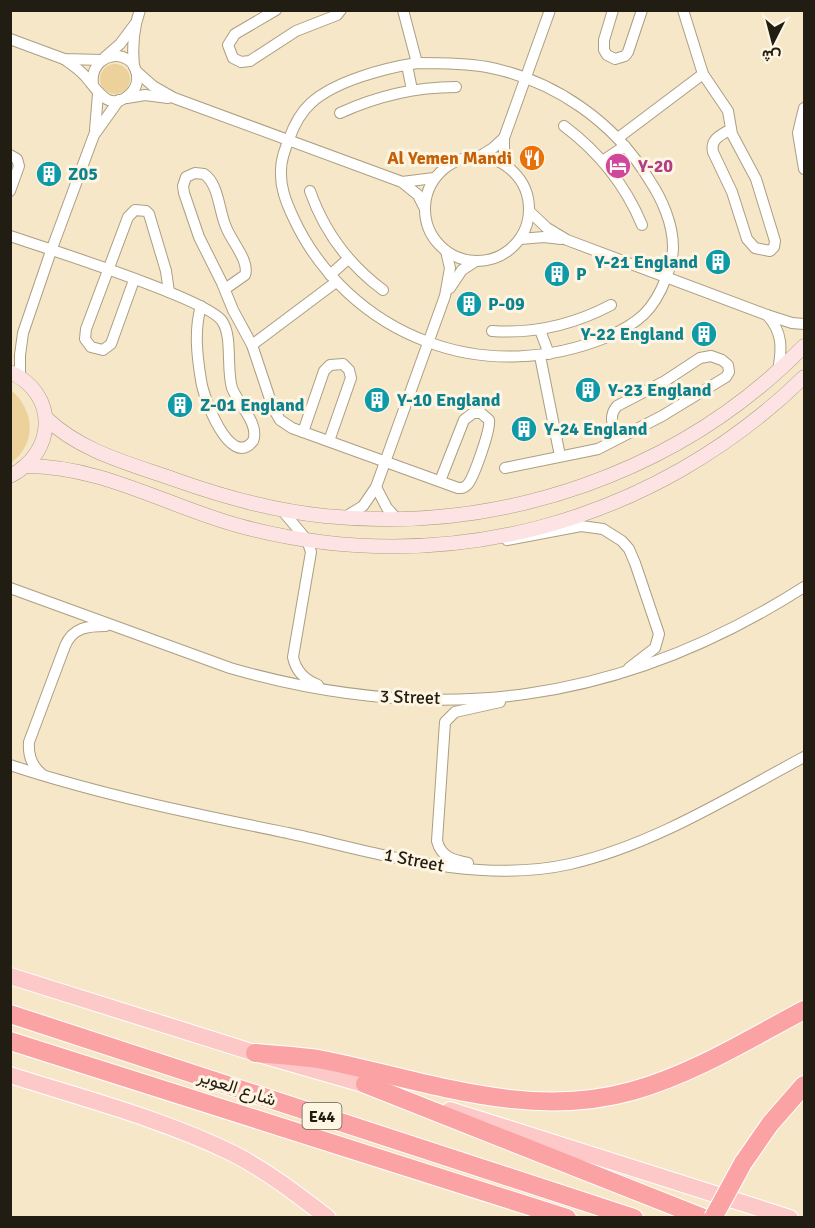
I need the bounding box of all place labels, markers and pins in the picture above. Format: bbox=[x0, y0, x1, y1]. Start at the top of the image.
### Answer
restaurant icon: Al Yemen Mandi bbox=[517, 143, 547, 173]
place label: Al Yemen Mandi bbox=[387, 147, 512, 169]
hotel icon: Y-20 bbox=[603, 151, 633, 181]
place label: Y-20 bbox=[637, 155, 673, 177]
building icon: Z05 bbox=[34, 159, 64, 189]
place label: Z05 bbox=[68, 163, 98, 185]
building icon: Y-21 England bbox=[703, 247, 733, 277]
place label: Y-21 England bbox=[594, 251, 698, 273]
building icon: P bbox=[542, 259, 572, 289]
place label: P bbox=[576, 263, 587, 285]
building icon: P-09 bbox=[454, 289, 484, 319]
place label: P-09 bbox=[488, 293, 525, 315]
building icon: Y-22 England bbox=[689, 319, 719, 349]
place label: Y-22 England bbox=[580, 323, 684, 345]
building icon: Y-23 England bbox=[573, 375, 603, 405]
place label: Y-23 England bbox=[607, 379, 712, 401]
building icon: Y-10 England bbox=[362, 385, 392, 415]
place label: Y-10 England bbox=[396, 389, 501, 411]
building icon: Z-01 England bbox=[165, 390, 195, 420]
place label: Z-01 England bbox=[200, 394, 305, 416]
building icon: Y-24 England bbox=[509, 414, 539, 444]
place label: Y-24 England bbox=[543, 418, 648, 440]

